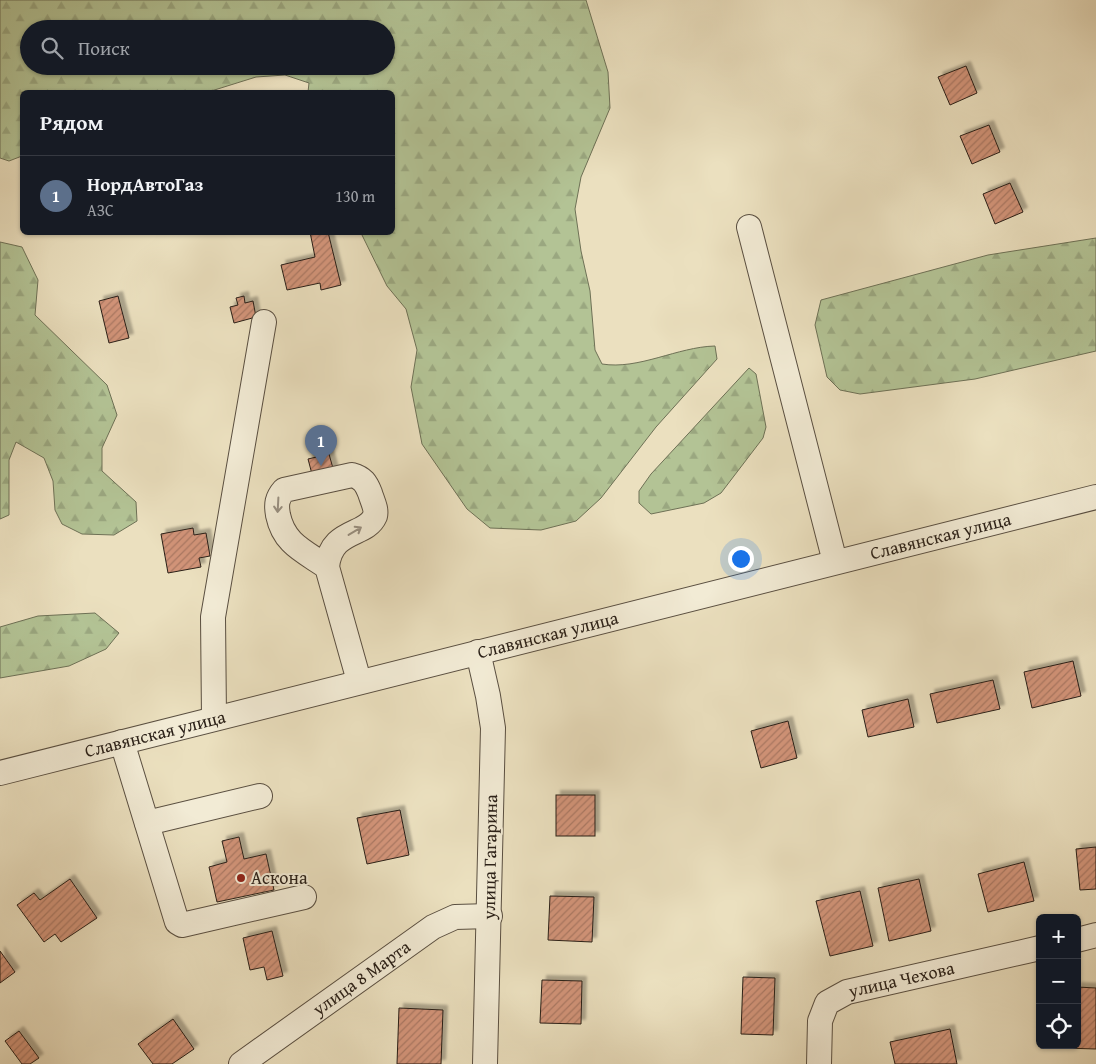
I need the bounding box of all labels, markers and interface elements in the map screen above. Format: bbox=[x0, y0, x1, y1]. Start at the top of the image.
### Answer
search box bbox=[20, 20, 395, 75]
icon: search bbox=[38, 34, 66, 62]
text: Поиск bbox=[78, 34, 130, 62]
text: Рядом bbox=[40, 107, 103, 138]
text: НордАвтоГаз bbox=[87, 170, 204, 198]
text: 1 bbox=[52, 184, 60, 208]
text: 130 m bbox=[335, 184, 375, 208]
text: АЗС bbox=[87, 198, 114, 222]
pin: 1 bbox=[305, 425, 337, 466]
one-way arrow bbox=[274, 496, 283, 512]
street label: Славянская улица bbox=[867, 505, 1014, 566]
one-way arrow bbox=[348, 526, 362, 536]
your location bbox=[728, 546, 754, 572]
street label: Славянская улица bbox=[474, 604, 621, 665]
street label: Славянская улица bbox=[82, 703, 229, 764]
street label: улица Гагарина bbox=[475, 794, 504, 921]
place label: Аскона bbox=[251, 864, 308, 891]
marker: Аскона bbox=[235, 872, 247, 884]
map controls bbox=[1036, 914, 1081, 1049]
button: + bbox=[1036, 914, 1081, 959]
street label: улица 8 Марта bbox=[306, 933, 416, 1023]
street label: улица Чехова bbox=[845, 954, 957, 1004]
button: − bbox=[1036, 959, 1081, 1004]
button: locate bbox=[1036, 1004, 1081, 1049]

